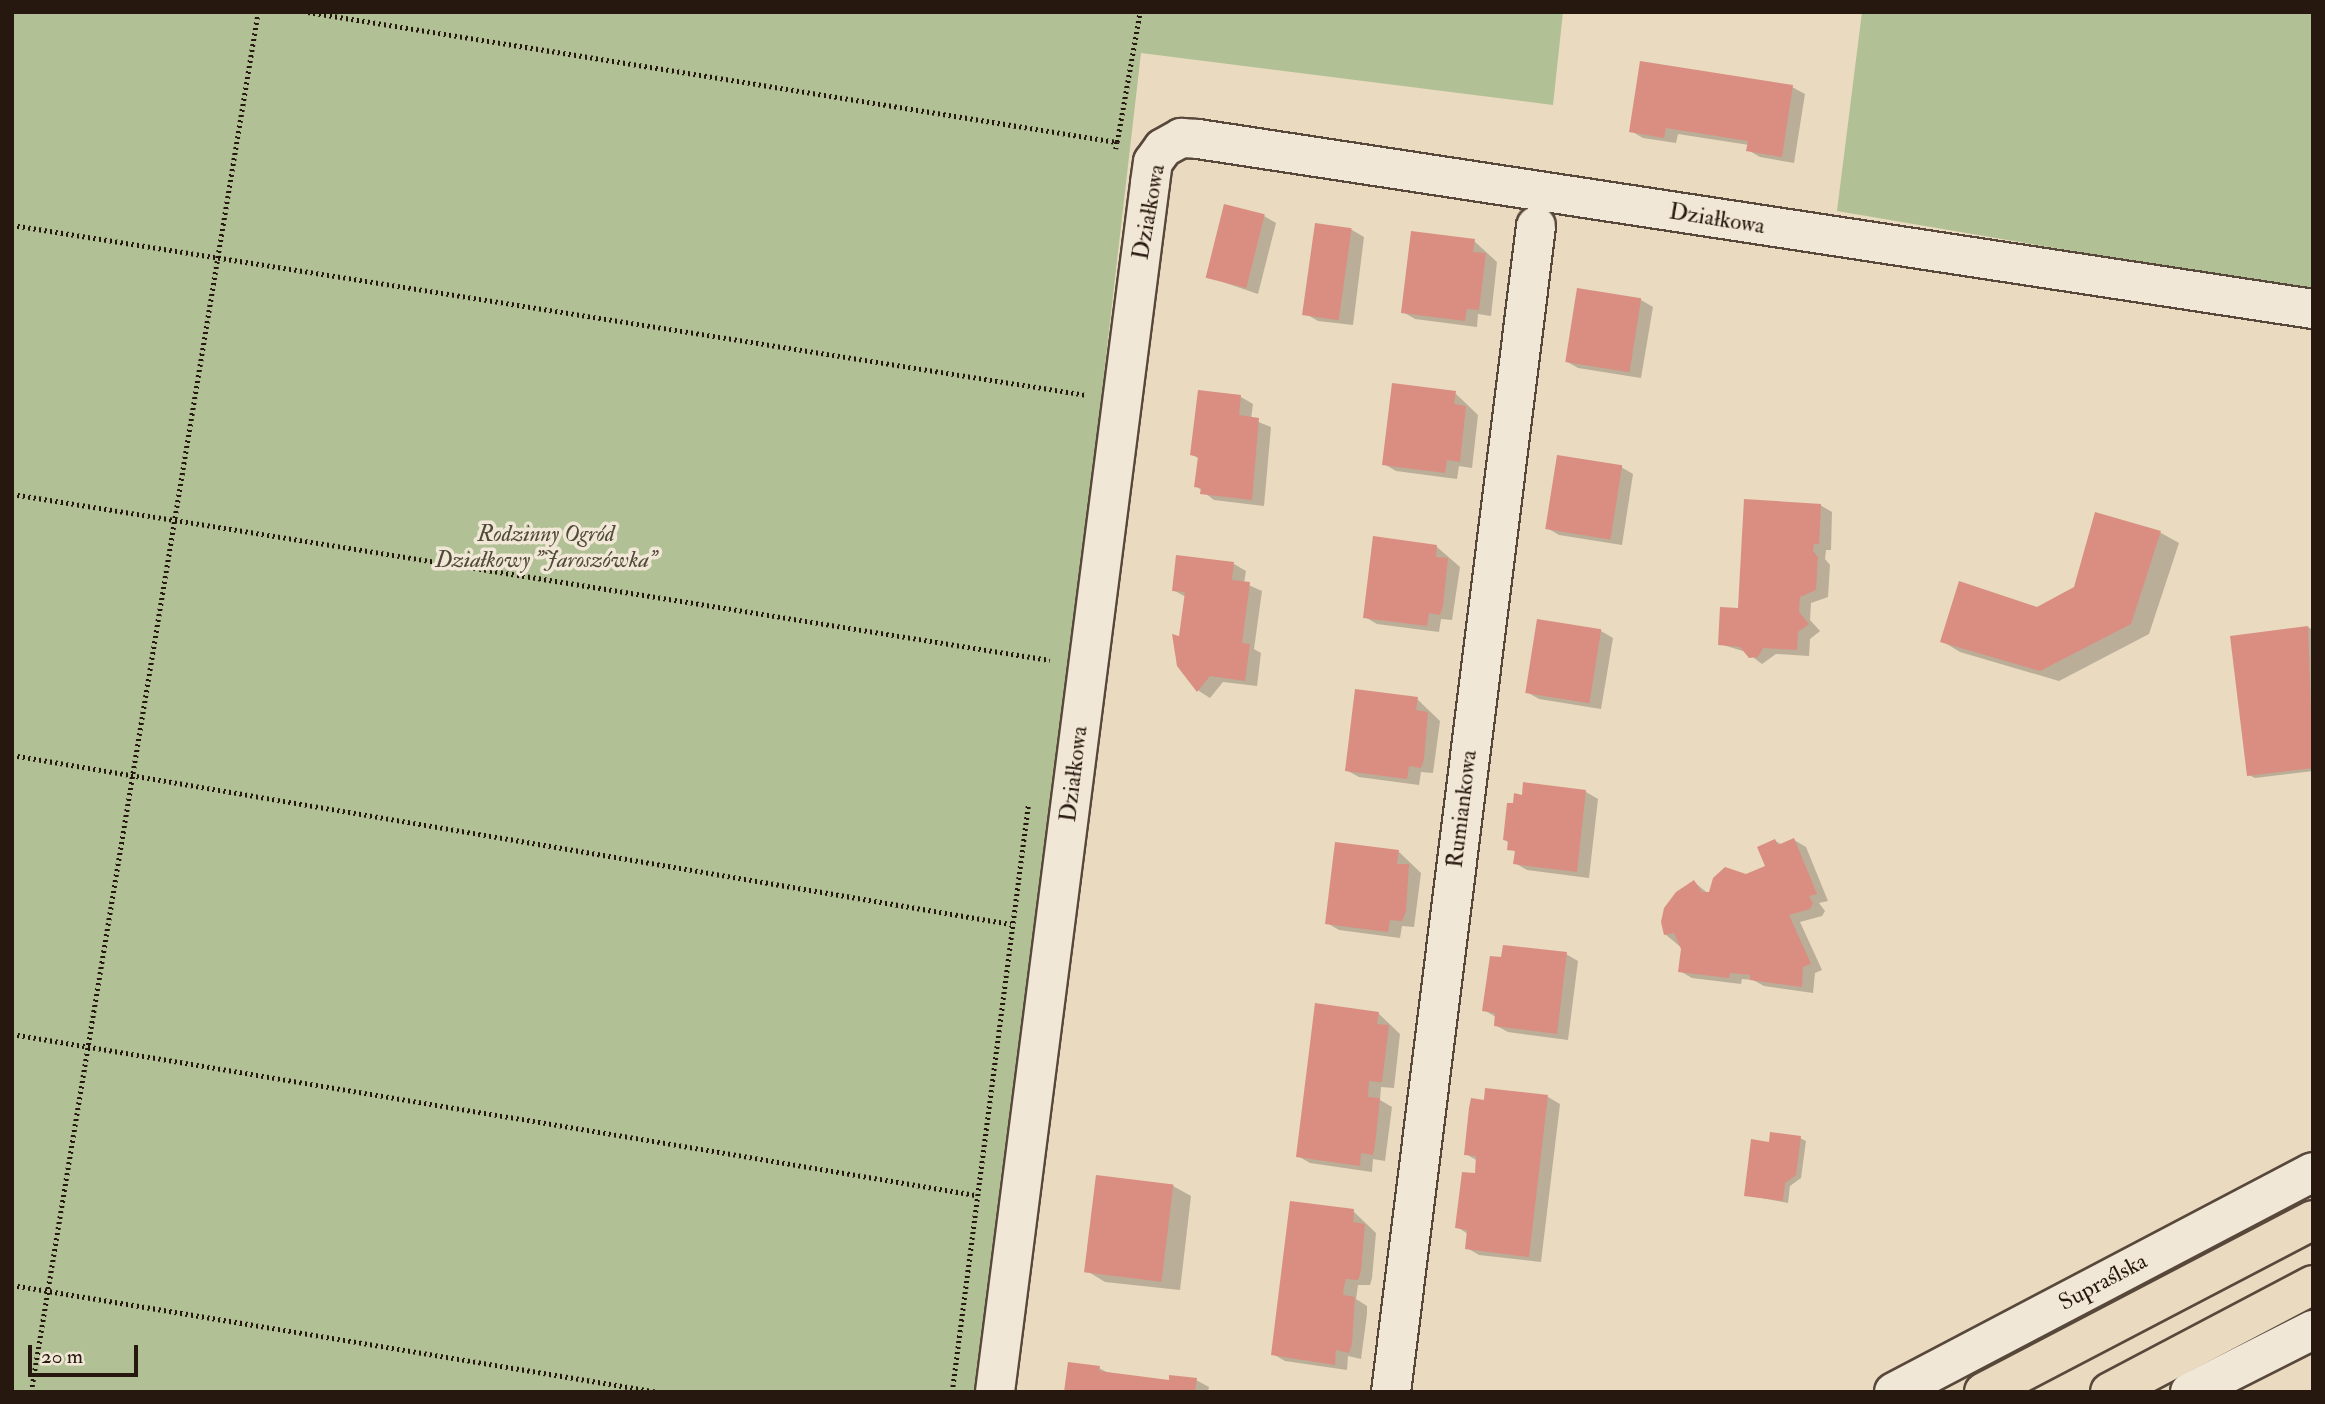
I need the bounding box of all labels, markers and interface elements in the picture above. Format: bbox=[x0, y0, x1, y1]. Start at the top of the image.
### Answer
street label: Działkowa bbox=[1127, 162, 1171, 262]
street label: Działkowa bbox=[1667, 198, 1767, 240]
park label: Rodzinny Ogród Działkowy "Jaroszówka" bbox=[435, 520, 657, 574]
street label: Działkowa bbox=[1054, 724, 1094, 824]
street label: Rumiankowa bbox=[1441, 749, 1483, 869]
street label: Supraślska bbox=[2054, 1247, 2152, 1317]
scale bar bbox=[32, 1330, 142, 1374]
text: 20 m bbox=[41, 1343, 83, 1370]

